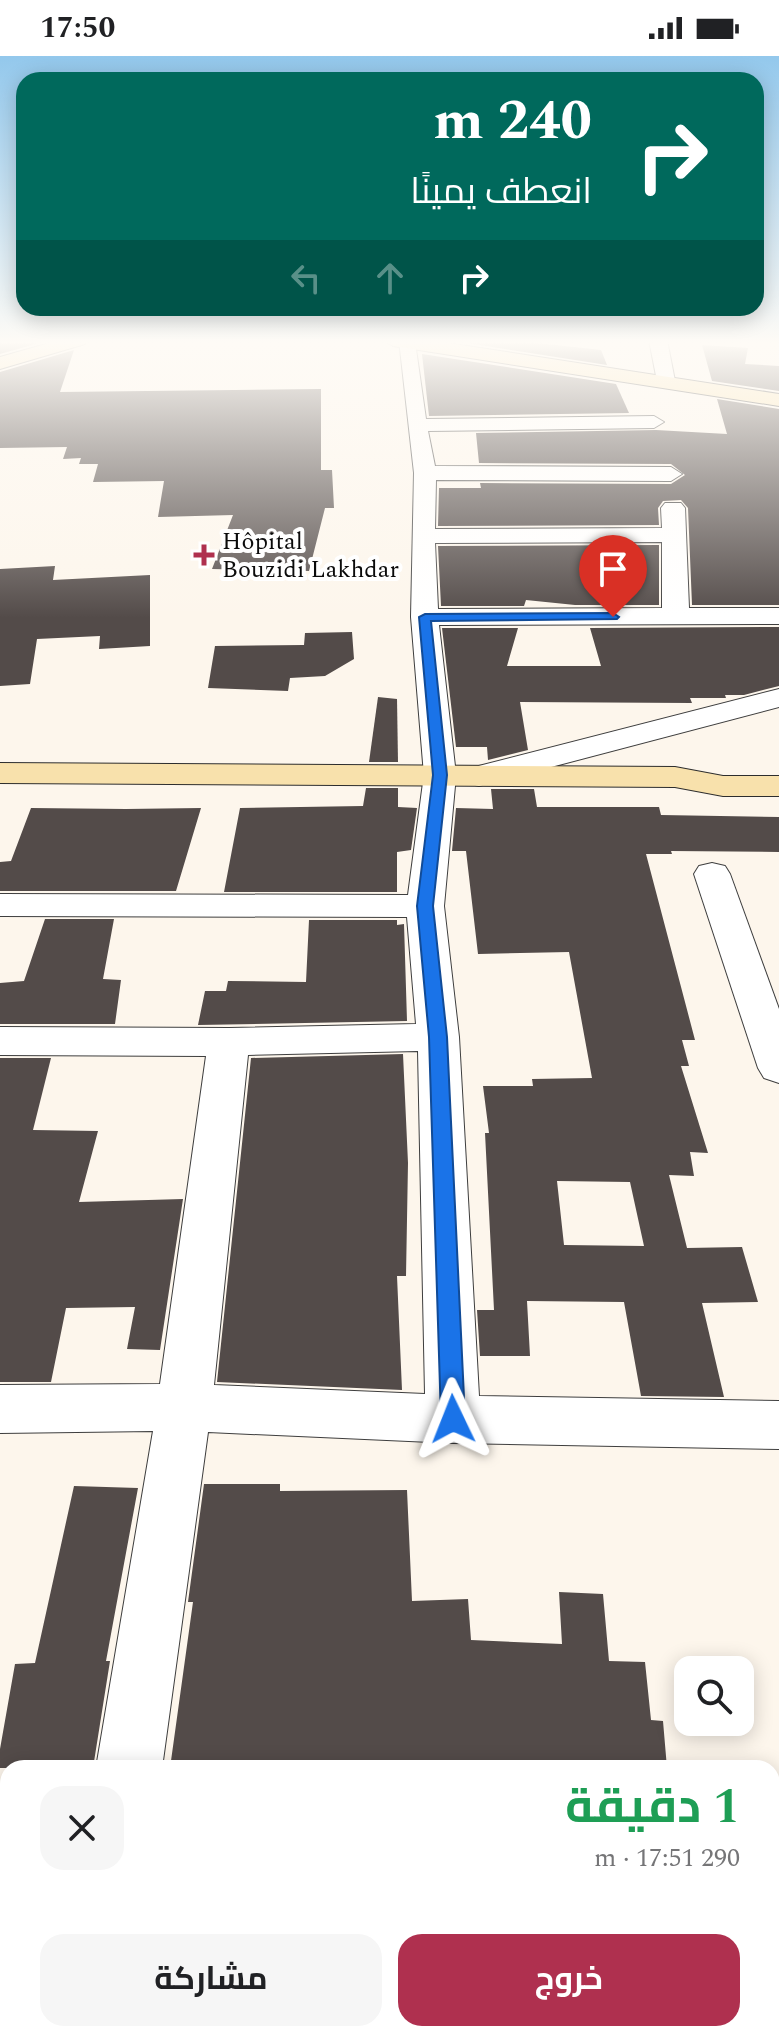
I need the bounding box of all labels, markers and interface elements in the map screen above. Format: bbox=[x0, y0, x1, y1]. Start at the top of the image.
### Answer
text: 17:50 bbox=[40, 5, 115, 51]
text: 240 m bbox=[433, 79, 592, 164]
icon: right bbox=[620, 104, 724, 208]
text: انعطف يمينًا bbox=[410, 165, 592, 220]
icon: left bbox=[284, 256, 328, 300]
icon: ahead bbox=[368, 256, 412, 300]
icon: right bbox=[452, 256, 496, 300]
place label: Hôpital Bouzidi Lakhdar bbox=[222, 524, 399, 588]
pin bbox=[579, 535, 647, 617]
marker: Hôpital Bouzidi Lakhdar bbox=[193, 544, 215, 566]
icon: arrive bbox=[591, 547, 635, 591]
position arrow bbox=[411, 1377, 495, 1461]
map controls bbox=[674, 1656, 754, 1736]
button: search bbox=[674, 1656, 754, 1736]
text: 1 دقيقة bbox=[565, 1771, 740, 1844]
button: close bbox=[40, 1786, 124, 1870]
text: 290 m · 17:51 bbox=[594, 1838, 740, 1878]
button: مشاركة bbox=[40, 1934, 382, 2026]
button: خروج bbox=[398, 1934, 740, 2026]

